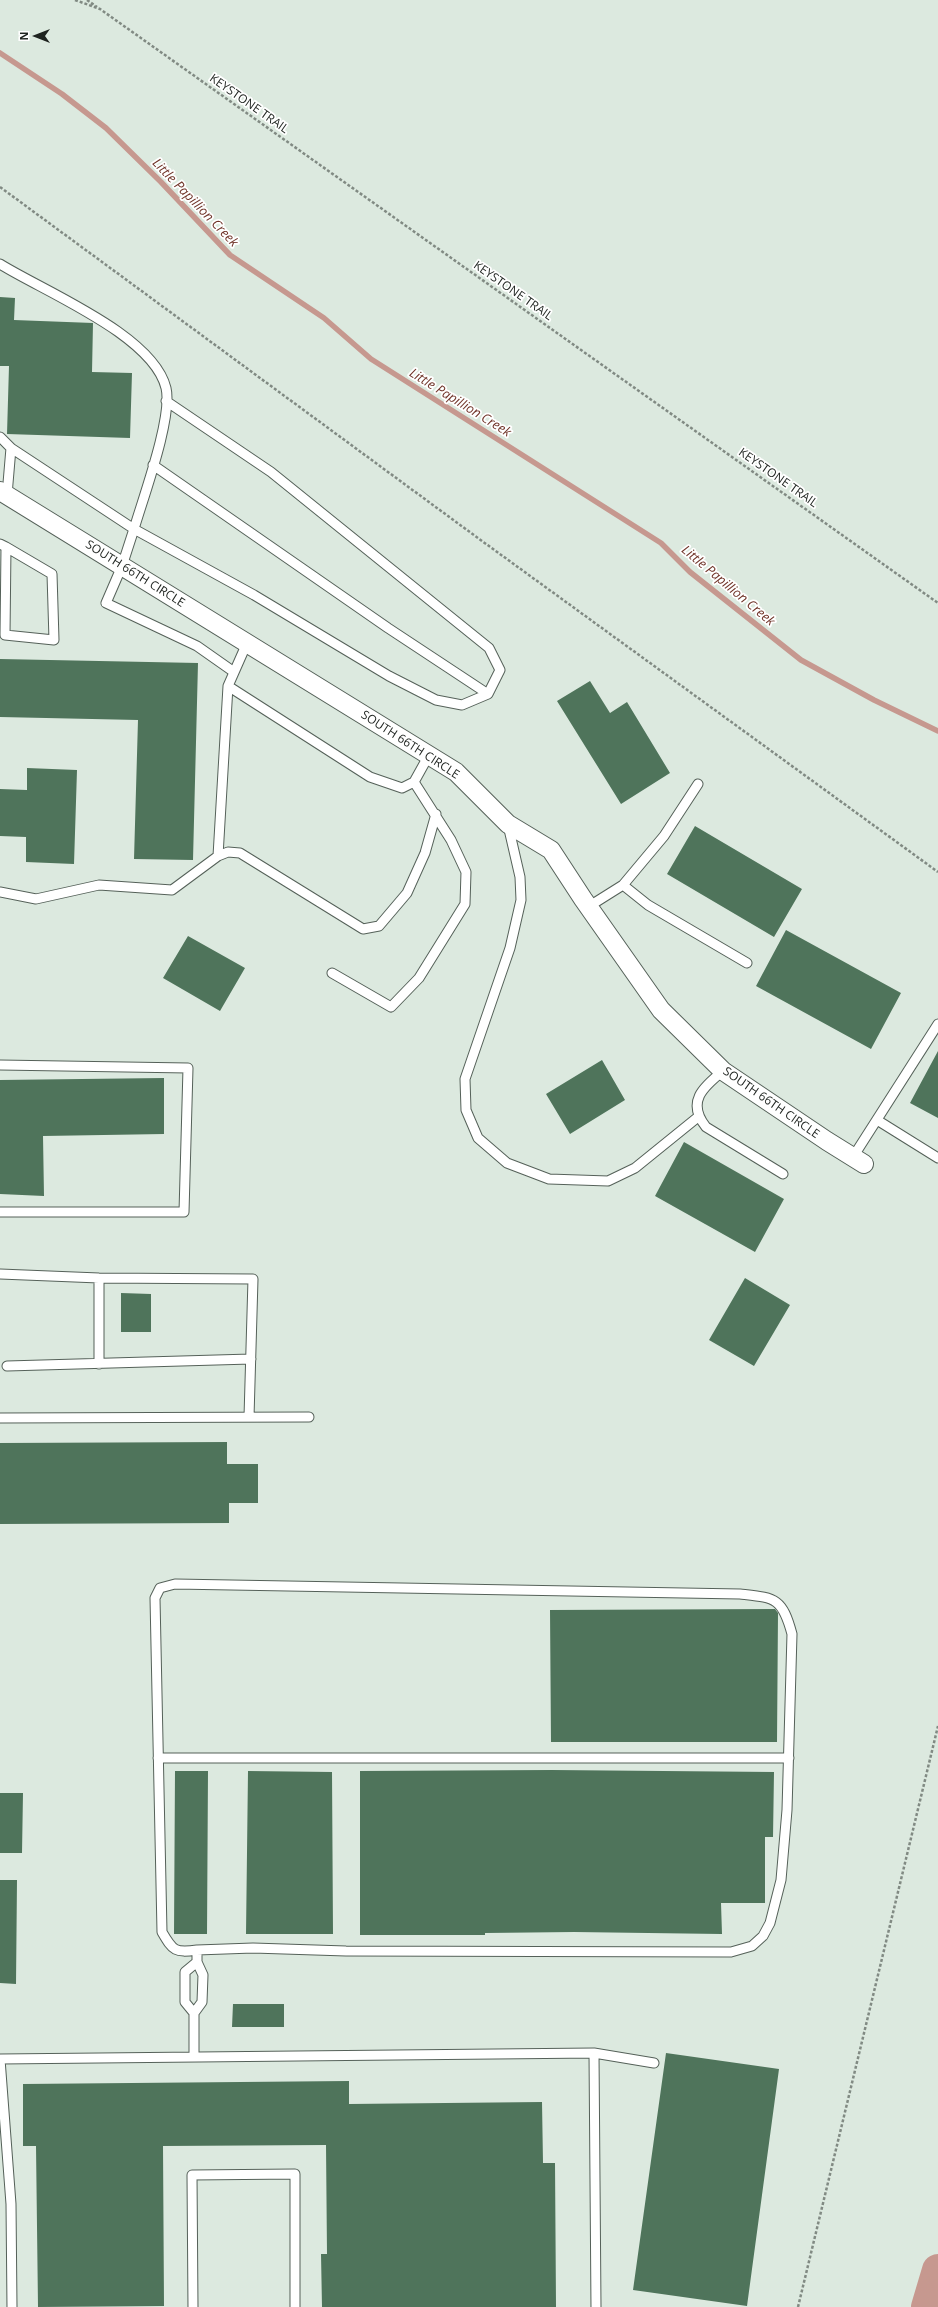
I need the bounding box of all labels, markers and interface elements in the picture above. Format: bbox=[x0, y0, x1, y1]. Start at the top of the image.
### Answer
north arrow bbox=[16, 16, 56, 56]
text: N bbox=[16, 32, 31, 40]
street label: KEYSTONE TRAIL bbox=[207, 71, 291, 137]
water label: Little Papillion Creek bbox=[149, 156, 241, 250]
street label: KEYSTONE TRAIL bbox=[471, 258, 555, 324]
water label: Little Papillion Creek bbox=[406, 365, 514, 441]
street label: KEYSTONE TRAIL bbox=[736, 445, 820, 511]
street label: SOUTH 66TH CIRCLE bbox=[83, 538, 187, 610]
water label: Little Papillion Creek bbox=[678, 542, 778, 630]
street label: SOUTH 66TH CIRCLE bbox=[358, 708, 462, 782]
street label: SOUTH 66TH CIRCLE bbox=[720, 1064, 822, 1142]

